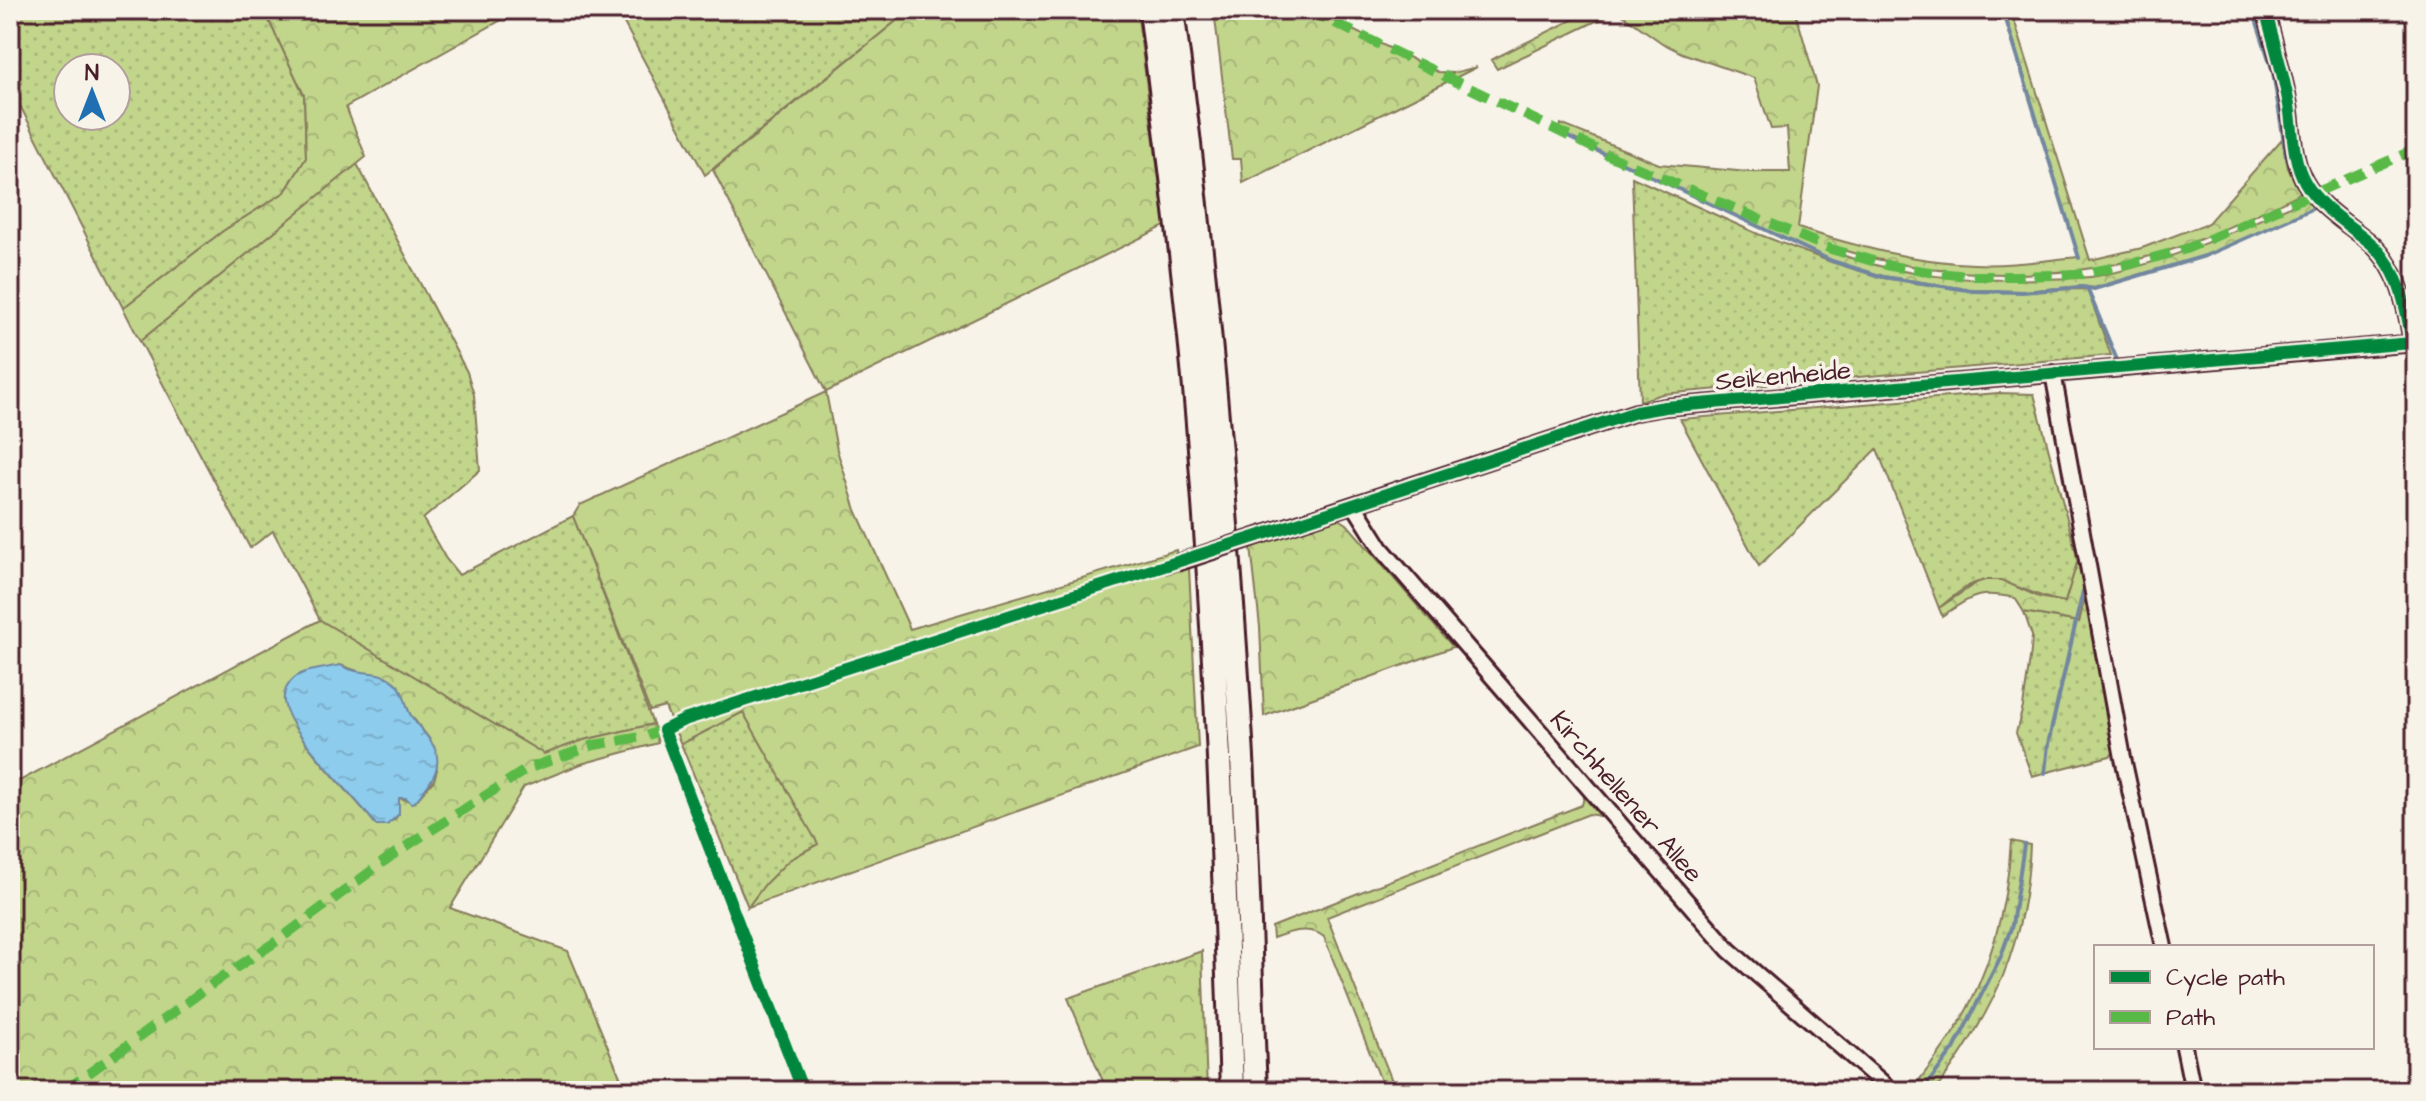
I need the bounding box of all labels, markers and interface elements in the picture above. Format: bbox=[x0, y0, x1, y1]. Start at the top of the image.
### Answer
north arrow bbox=[52, 52, 132, 132]
text: N bbox=[85, 58, 99, 89]
street label: Seikenheide bbox=[1714, 352, 1852, 400]
street label: Kirchhellener Allee bbox=[1541, 703, 1711, 890]
legend bbox=[2094, 945, 2374, 1049]
text: Cycle path bbox=[2166, 961, 2285, 996]
text: Path bbox=[2166, 1001, 2215, 1035]

